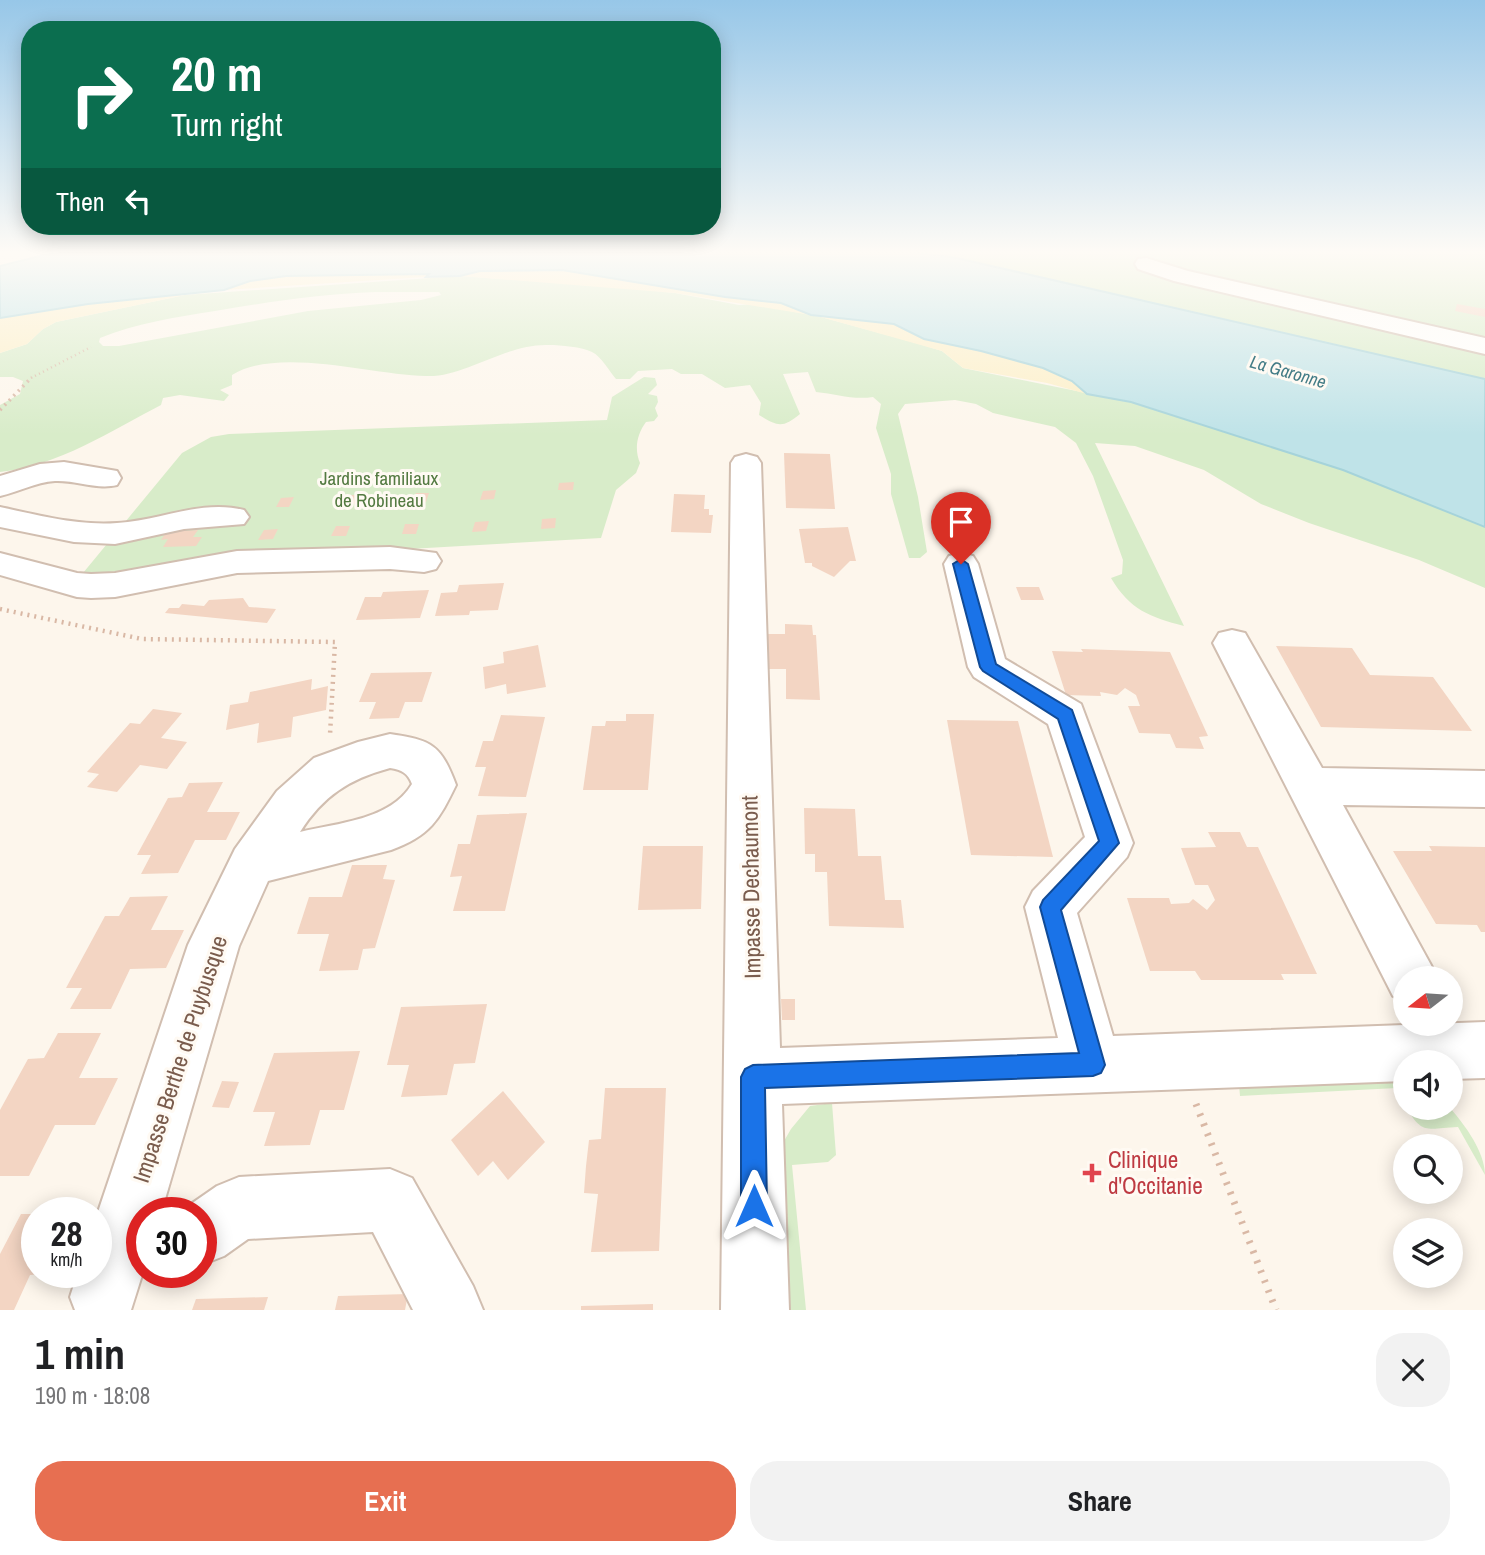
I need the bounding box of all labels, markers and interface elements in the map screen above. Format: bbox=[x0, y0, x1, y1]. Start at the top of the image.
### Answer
text: 20 m bbox=[171, 40, 263, 106]
icon: right bbox=[56, 49, 147, 140]
text: Turn right bbox=[171, 103, 283, 146]
icon: left bbox=[119, 182, 157, 220]
text: Then bbox=[56, 184, 105, 219]
water label: La Garonne bbox=[1247, 349, 1329, 394]
park label: Jardins familiaux de Robineau bbox=[320, 465, 439, 513]
pin bbox=[931, 492, 991, 564]
icon: arrive bbox=[942, 503, 980, 541]
street label: Impasse Dechaumont bbox=[733, 795, 768, 979]
street label: Impasse Berthe de Puybusque bbox=[125, 931, 234, 1186]
north arrow bbox=[1393, 966, 1463, 1036]
map controls bbox=[1393, 966, 1463, 1288]
button: sound bbox=[1393, 1050, 1463, 1120]
button: search bbox=[1393, 1134, 1463, 1204]
place label: Clinique d'Occitanie bbox=[1108, 1144, 1203, 1201]
marker: Clinique d'Occitanie bbox=[1082, 1163, 1102, 1183]
position arrow bbox=[717, 1169, 791, 1243]
speed limit sign: 30 bbox=[126, 1197, 217, 1288]
text: 28 bbox=[51, 1210, 82, 1257]
button: layers bbox=[1393, 1218, 1463, 1288]
text: km/h bbox=[51, 1247, 83, 1272]
text: 1 min bbox=[35, 1326, 125, 1382]
button: close bbox=[1376, 1333, 1450, 1407]
text: 190 m · 18:08 bbox=[35, 1380, 150, 1411]
button: Exit bbox=[35, 1461, 736, 1541]
button: Share bbox=[750, 1461, 1450, 1541]

